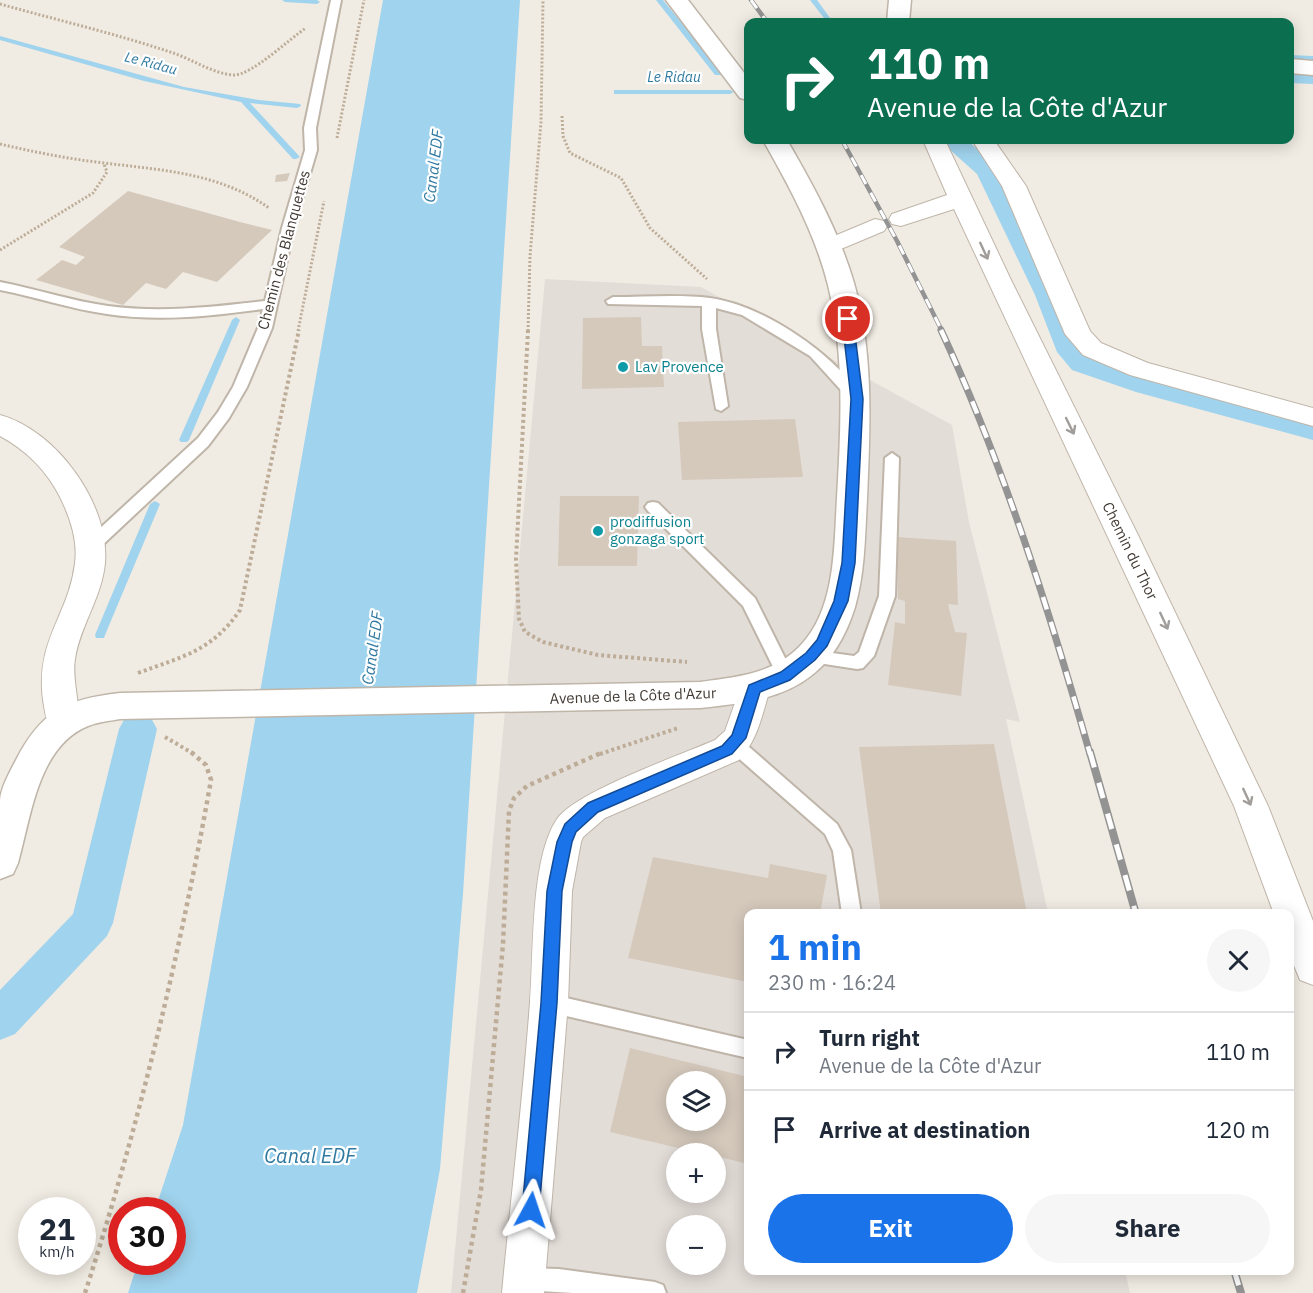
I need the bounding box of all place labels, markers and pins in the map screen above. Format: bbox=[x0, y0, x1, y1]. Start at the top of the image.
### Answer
pin bbox=[822, 293, 873, 344]
place label: Lav Provence bbox=[635, 357, 724, 376]
marker: Lav Provence bbox=[616, 360, 630, 374]
place label: prodiffusion gonzaga sport bbox=[610, 512, 704, 548]
marker: prodiffusion gonzaga sport bbox=[591, 524, 605, 538]

